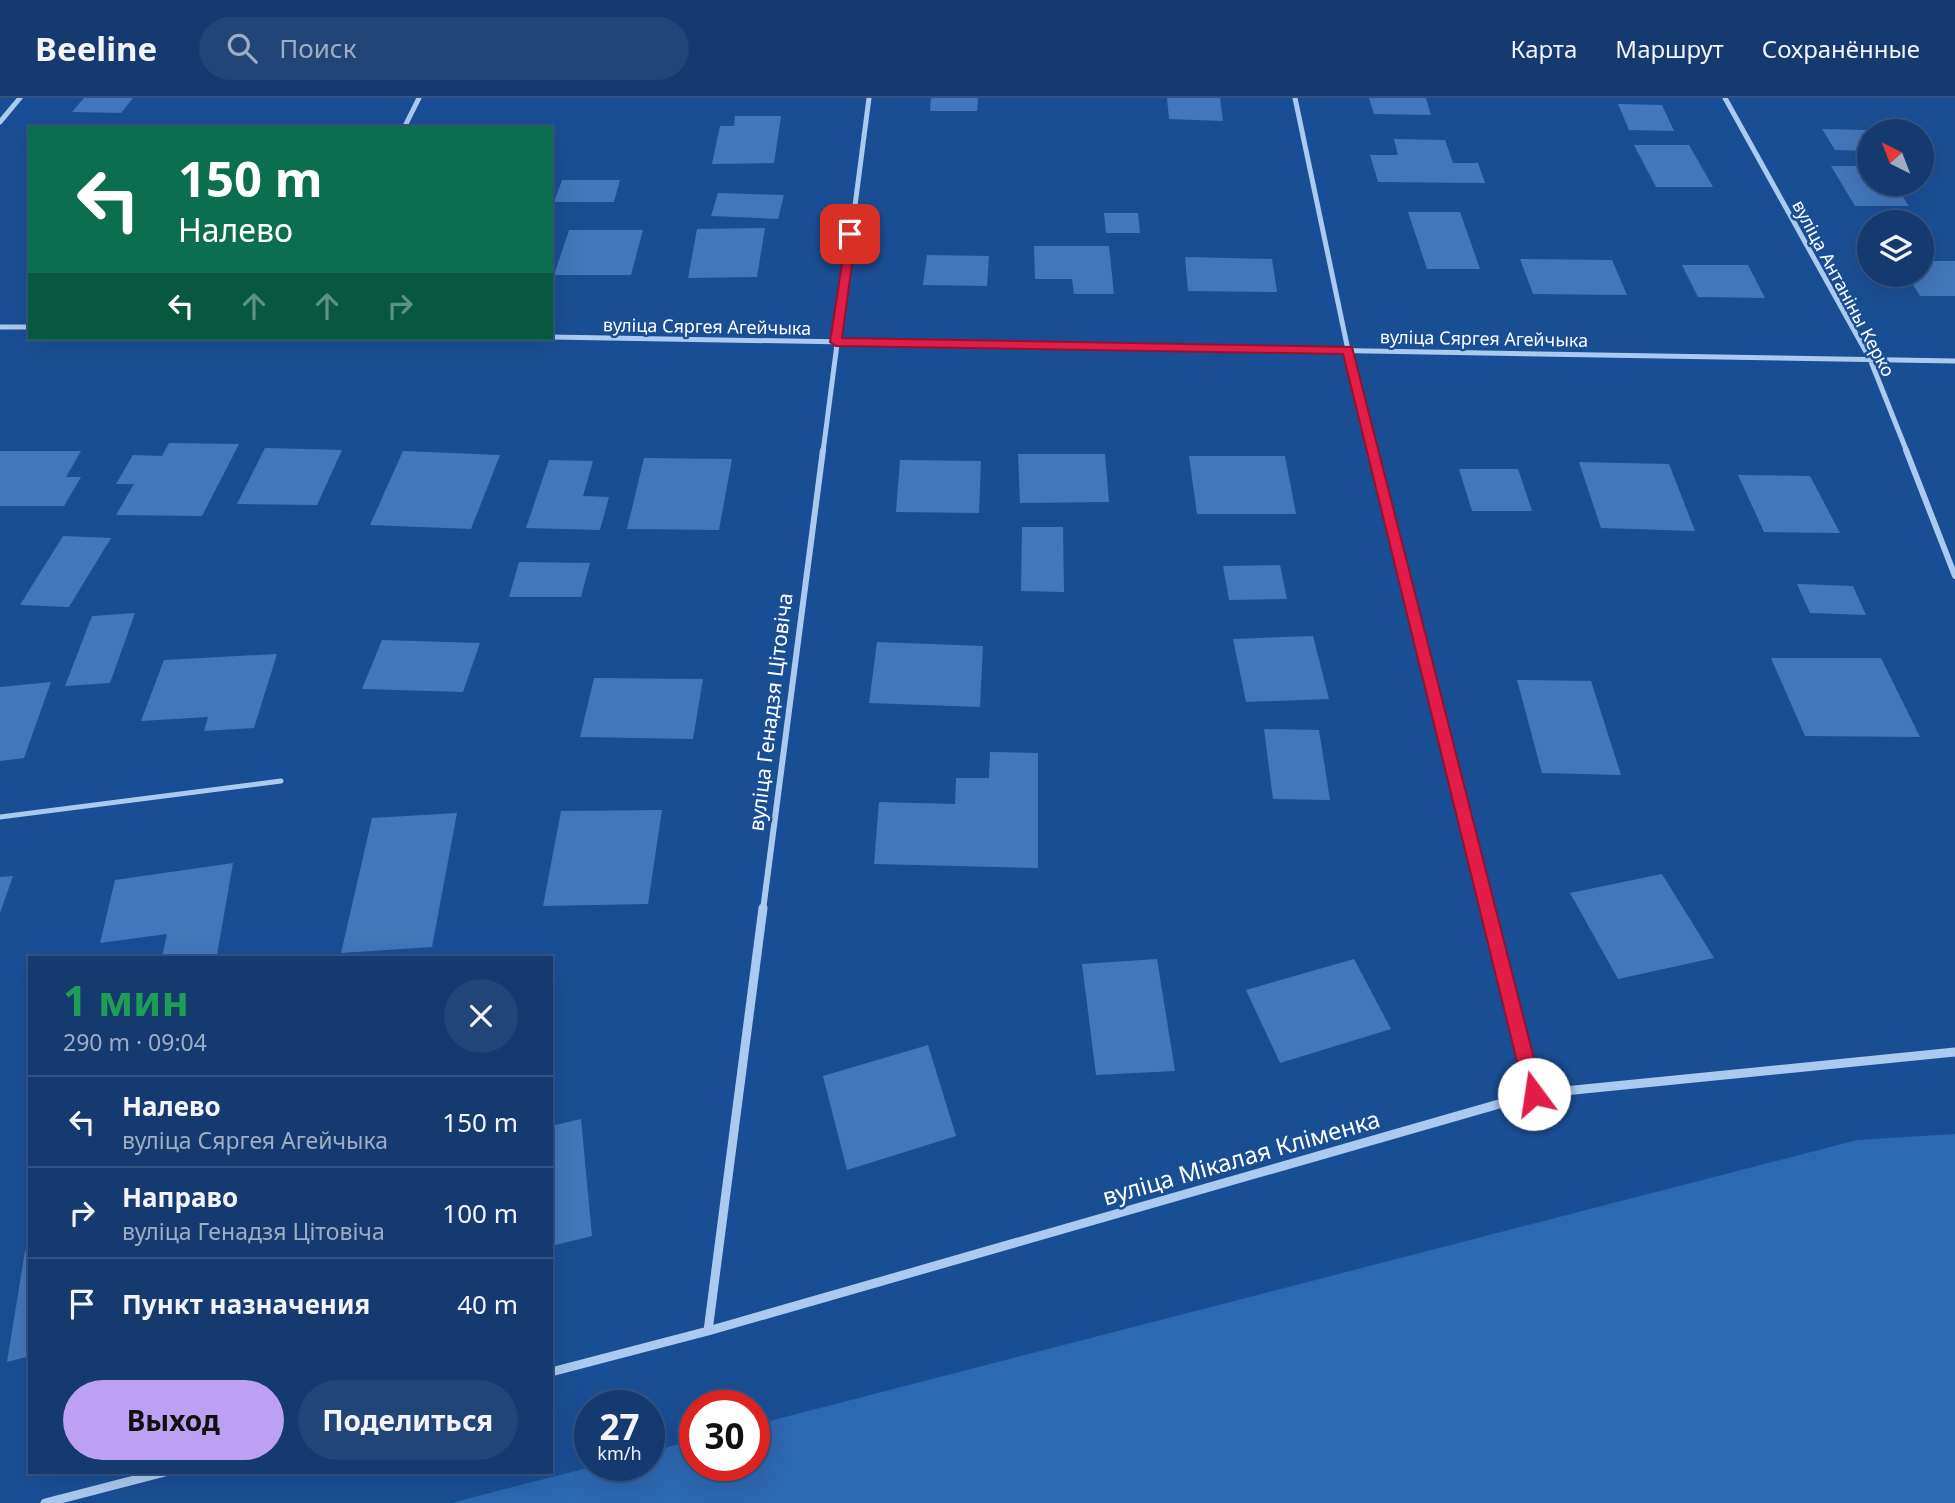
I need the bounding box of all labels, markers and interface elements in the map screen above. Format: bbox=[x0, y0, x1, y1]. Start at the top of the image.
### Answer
search box bbox=[199, 17, 689, 80]
text: Beeline bbox=[35, 26, 157, 71]
icon: search bbox=[223, 29, 261, 67]
text: Поиск bbox=[279, 30, 356, 66]
text: Карта bbox=[1510, 32, 1577, 65]
text: Маршрут bbox=[1615, 32, 1724, 65]
text: Сохранённые bbox=[1762, 32, 1920, 65]
north arrow bbox=[1857, 119, 1934, 196]
map controls bbox=[1857, 119, 1934, 287]
text: 150 m bbox=[178, 145, 323, 211]
icon: left bbox=[63, 154, 154, 245]
street label: вуліца Антаніны Керко bbox=[1787, 195, 1901, 381]
pin bbox=[820, 204, 880, 264]
text: Налево bbox=[178, 208, 293, 251]
button: layers bbox=[1857, 210, 1934, 287]
icon: arrive bbox=[831, 215, 869, 253]
icon: left bbox=[162, 287, 200, 325]
icon: ahead bbox=[235, 287, 273, 325]
icon: ahead bbox=[308, 287, 346, 325]
icon: right bbox=[381, 287, 419, 325]
street label: вуліца Сяргея Агейчыка bbox=[603, 312, 811, 340]
street label: вуліца Сяргея Агейчыка bbox=[1380, 324, 1588, 352]
street label: вуліца Генадзя Цітовіча bbox=[741, 591, 799, 833]
text: 1 мин bbox=[63, 971, 189, 1028]
button: close bbox=[444, 979, 518, 1053]
text: 290 m · 09:04 bbox=[63, 1026, 207, 1058]
position arrow bbox=[1497, 1057, 1571, 1131]
text: Налево bbox=[122, 1088, 221, 1124]
street label: вуліца Мікалая Кліменка bbox=[1098, 1102, 1384, 1212]
icon: left bbox=[63, 1103, 101, 1141]
text: 150 m bbox=[442, 1104, 518, 1140]
text: вуліца Сяргея Агейчыка bbox=[122, 1124, 388, 1156]
text: Направо bbox=[122, 1179, 238, 1215]
icon: right bbox=[63, 1194, 101, 1232]
text: 100 m bbox=[442, 1195, 518, 1231]
text: вуліца Генадзя Цітовіча bbox=[122, 1215, 385, 1247]
icon: arrive bbox=[63, 1285, 101, 1323]
text: Пункт назначения bbox=[122, 1286, 370, 1322]
text: 40 m bbox=[457, 1286, 518, 1322]
button: Выход bbox=[63, 1380, 284, 1460]
button: Поделиться bbox=[298, 1380, 518, 1460]
speed limit sign: 30 bbox=[679, 1390, 770, 1481]
text: 27 bbox=[599, 1403, 640, 1450]
text: km/h bbox=[597, 1441, 642, 1465]

